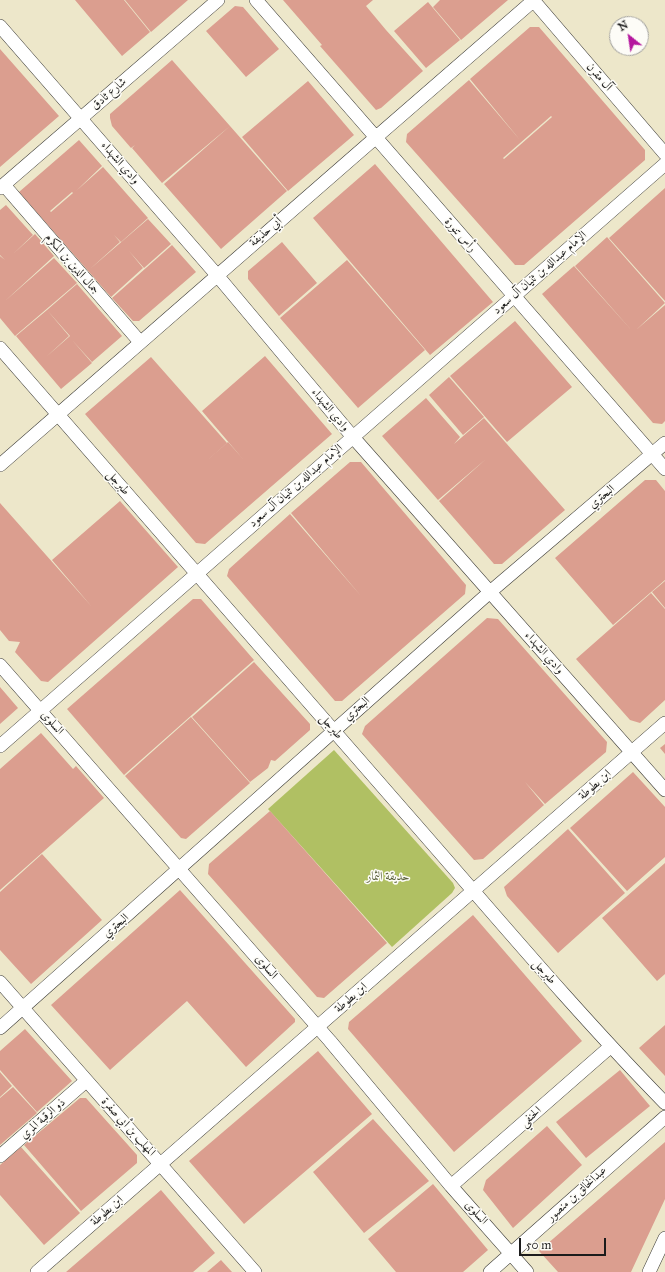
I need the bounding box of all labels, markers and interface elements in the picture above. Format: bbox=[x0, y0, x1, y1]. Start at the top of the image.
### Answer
north arrow bbox=[609, 16, 649, 56]
text: N bbox=[616, 18, 631, 34]
street label: آل مقرن bbox=[583, 60, 615, 94]
street label: شارع ثادق bbox=[88, 75, 130, 113]
street label: وادي الشهداء bbox=[97, 139, 143, 187]
street label: أبي حذيفة bbox=[247, 214, 285, 250]
street label: رأس تنورة bbox=[441, 215, 479, 255]
street label: الإمام عبدالله بن ثنيان آل سعود bbox=[490, 228, 590, 318]
street label: جمال الدين بن المكرم bbox=[42, 231, 102, 297]
street label: وادي الشهداء bbox=[308, 385, 352, 435]
street label: الإمام عبدالله بن ثنيان آل سعود bbox=[246, 441, 346, 531]
street label: طبرجل bbox=[103, 468, 133, 498]
street label: البحتري bbox=[586, 482, 618, 512]
street label: وادي الشهداء bbox=[521, 629, 567, 677]
street label: البحتري bbox=[341, 694, 373, 724]
street label: السلوى bbox=[37, 708, 67, 738]
street label: طبرجل bbox=[316, 712, 346, 742]
street label: ابن بطوطة bbox=[576, 767, 614, 803]
park label: حديقة الثمار bbox=[366, 870, 410, 884]
street label: البحتري bbox=[100, 911, 132, 941]
street label: السلوى bbox=[252, 952, 280, 982]
street label: طبرجل bbox=[529, 957, 559, 987]
street label: ابن بطوطة bbox=[332, 980, 370, 1016]
street label: ذو الرقبة المري bbox=[17, 1095, 69, 1143]
street label: المهلب بن أبي صفرة bbox=[98, 1095, 158, 1159]
street label: الحنفي bbox=[517, 1104, 545, 1130]
street label: عبدالخالق بن منصور bbox=[544, 1163, 610, 1225]
street label: ابن بطوطة bbox=[88, 1193, 126, 1229]
street label: السلوى bbox=[461, 1198, 491, 1228]
scale bar bbox=[521, 1230, 608, 1256]
text: 50 m bbox=[526, 1238, 551, 1252]

